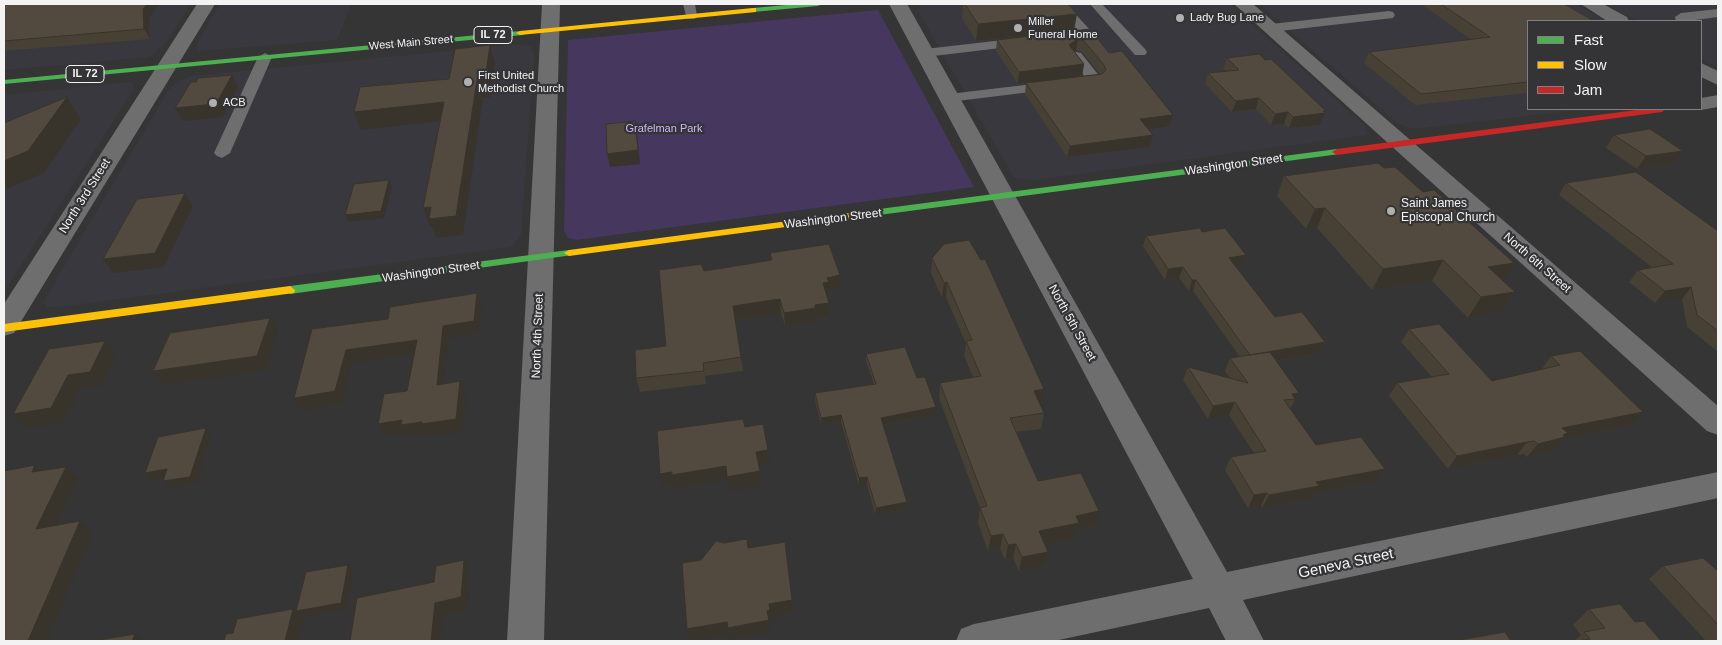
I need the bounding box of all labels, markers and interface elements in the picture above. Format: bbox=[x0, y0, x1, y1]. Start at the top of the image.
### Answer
place label: Lady Bug Lane bbox=[1190, 11, 1264, 25]
marker: Lady Bug Lane bbox=[1174, 12, 1186, 24]
place label: Miller Funeral Home bbox=[1028, 15, 1098, 41]
legend bbox=[1527, 20, 1702, 110]
marker: Miller Funeral Home bbox=[1012, 22, 1024, 34]
road number: IL 72 bbox=[474, 26, 512, 44]
text: Fast bbox=[1574, 31, 1603, 48]
street label: West Main Street bbox=[369, 33, 453, 53]
text: Slow bbox=[1574, 56, 1607, 73]
road number: IL 72 bbox=[66, 66, 104, 82]
place label: First United Methodist Church bbox=[478, 69, 564, 95]
marker: First United Methodist Church bbox=[462, 76, 474, 88]
text: Jam bbox=[1574, 81, 1602, 98]
place label: ACB bbox=[223, 96, 246, 110]
marker: ACB bbox=[207, 97, 219, 109]
park label: Grafelman Park bbox=[625, 122, 703, 136]
street label: Washington Street bbox=[1184, 151, 1284, 179]
street label: North 3rd Street bbox=[56, 156, 114, 236]
place label: Saint James Episcopal Church bbox=[1401, 197, 1495, 225]
marker: Saint James Episcopal Church bbox=[1385, 205, 1397, 217]
street label: Washington Street bbox=[783, 206, 883, 232]
street label: North 6th Street bbox=[1500, 230, 1574, 296]
street label: Washington Street bbox=[381, 258, 481, 286]
street label: North 5th Street bbox=[1045, 282, 1099, 364]
street label: North 4th Street bbox=[529, 293, 547, 379]
street label: Geneva Street bbox=[1297, 545, 1395, 583]

